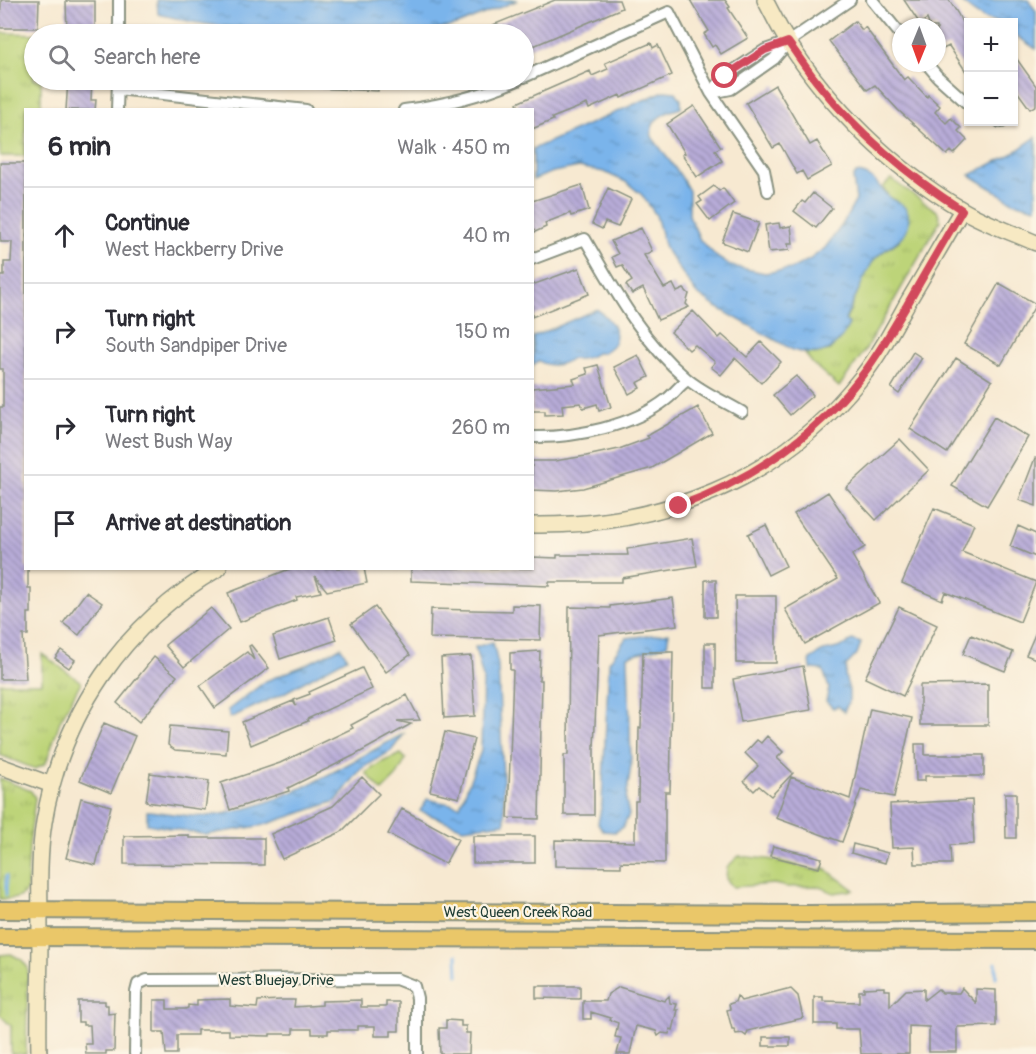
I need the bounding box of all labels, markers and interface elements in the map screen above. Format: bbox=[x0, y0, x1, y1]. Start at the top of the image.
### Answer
north arrow bbox=[892, 18, 946, 72]
map controls bbox=[964, 18, 1018, 126]
button: + bbox=[964, 18, 1018, 72]
search box bbox=[24, 24, 534, 90]
icon: search bbox=[45, 41, 78, 74]
text: Search here bbox=[93, 43, 200, 71]
route start bbox=[711, 62, 737, 88]
button: − bbox=[964, 72, 1018, 126]
text: 6 min bbox=[48, 131, 111, 163]
text: Walk · 450 m bbox=[397, 135, 510, 160]
text: Continue bbox=[105, 209, 189, 237]
icon: ahead bbox=[48, 219, 81, 252]
text: 40 m bbox=[463, 223, 510, 248]
text: West Hackberry Drive bbox=[105, 237, 283, 262]
text: Turn right bbox=[105, 305, 195, 333]
icon: right bbox=[48, 315, 81, 348]
text: 150 m bbox=[456, 319, 510, 344]
text: South Sandpiper Drive bbox=[105, 333, 287, 358]
text: Turn right bbox=[105, 401, 195, 429]
icon: right bbox=[48, 411, 81, 444]
text: 260 m bbox=[451, 415, 510, 440]
text: West Bush Way bbox=[105, 429, 232, 454]
route end bbox=[665, 492, 691, 518]
icon: arrive bbox=[48, 507, 81, 540]
text: Arrive at destination bbox=[105, 509, 291, 537]
street label: West Queen Creek Road bbox=[444, 903, 592, 922]
street label: West Bluejay Drive bbox=[218, 971, 334, 990]

